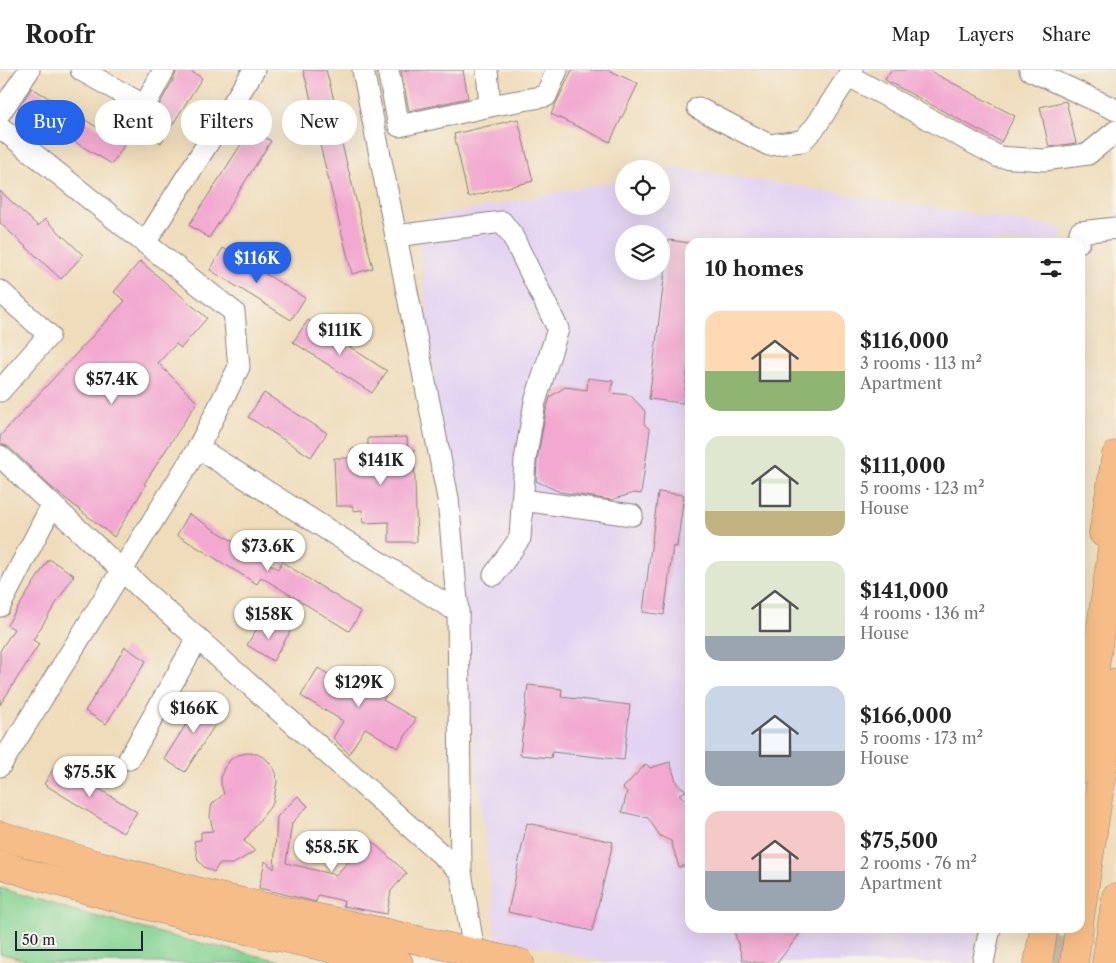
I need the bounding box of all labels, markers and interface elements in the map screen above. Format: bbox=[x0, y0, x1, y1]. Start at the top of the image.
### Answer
text: Roofr bbox=[25, 20, 96, 49]
text: Map bbox=[892, 24, 930, 46]
text: Layers bbox=[958, 24, 1014, 46]
text: Share bbox=[1042, 24, 1091, 46]
chip: Buy bbox=[15, 100, 85, 145]
chip: Rent bbox=[95, 100, 171, 145]
chip: Filters bbox=[181, 100, 272, 145]
chip: New bbox=[282, 100, 357, 145]
map controls bbox=[615, 160, 670, 280]
button: locate bbox=[615, 160, 670, 215]
button: layers bbox=[615, 225, 670, 280]
pin: $116K bbox=[222, 242, 292, 284]
text: $116K bbox=[234, 248, 280, 268]
icon: filters bbox=[1037, 254, 1065, 282]
text: 10 homes bbox=[705, 256, 804, 281]
pin: $111K bbox=[305, 314, 375, 356]
text: $111K bbox=[318, 320, 362, 340]
text: $116,000 bbox=[860, 328, 949, 353]
icon: home bbox=[745, 331, 805, 391]
text: 3 rooms · 113 m² bbox=[860, 353, 982, 373]
pin: $57.4K bbox=[71, 362, 153, 405]
text: $57.4K bbox=[86, 369, 138, 389]
text: Apartment bbox=[860, 373, 942, 393]
pin: $141K bbox=[346, 444, 416, 486]
text: $141K bbox=[358, 450, 404, 470]
text: $111,000 bbox=[860, 453, 946, 478]
icon: home bbox=[745, 456, 805, 516]
text: 5 rooms · 123 m² bbox=[860, 478, 984, 498]
text: House bbox=[860, 498, 909, 518]
pin: $73.6K bbox=[227, 530, 309, 572]
text: $73.6K bbox=[241, 536, 295, 556]
text: $141,000 bbox=[860, 578, 949, 603]
icon: home bbox=[745, 581, 805, 641]
pin: $158K bbox=[234, 598, 304, 640]
text: 4 rooms · 136 m² bbox=[860, 603, 985, 623]
text: $158K bbox=[245, 604, 293, 624]
text: House bbox=[860, 623, 909, 643]
pin: $129K bbox=[324, 666, 394, 708]
text: $129K bbox=[335, 672, 383, 692]
pin: $166K bbox=[159, 692, 229, 734]
text: $166K bbox=[170, 698, 218, 718]
text: $166,000 bbox=[860, 703, 952, 728]
icon: home bbox=[745, 706, 805, 766]
text: 5 rooms · 173 m² bbox=[860, 728, 983, 748]
text: House bbox=[860, 748, 909, 768]
pin: $75.5K bbox=[49, 756, 131, 798]
text: $75.5K bbox=[64, 762, 116, 782]
text: $75,500 bbox=[860, 828, 938, 853]
pin: $58.5K bbox=[291, 830, 373, 873]
icon: home bbox=[745, 831, 805, 891]
text: $58.5K bbox=[305, 837, 359, 857]
text: 2 rooms · 76 m² bbox=[860, 853, 977, 873]
text: Apartment bbox=[860, 873, 942, 893]
scale bar bbox=[15, 928, 142, 951]
text: 50 m bbox=[22, 931, 55, 949]

